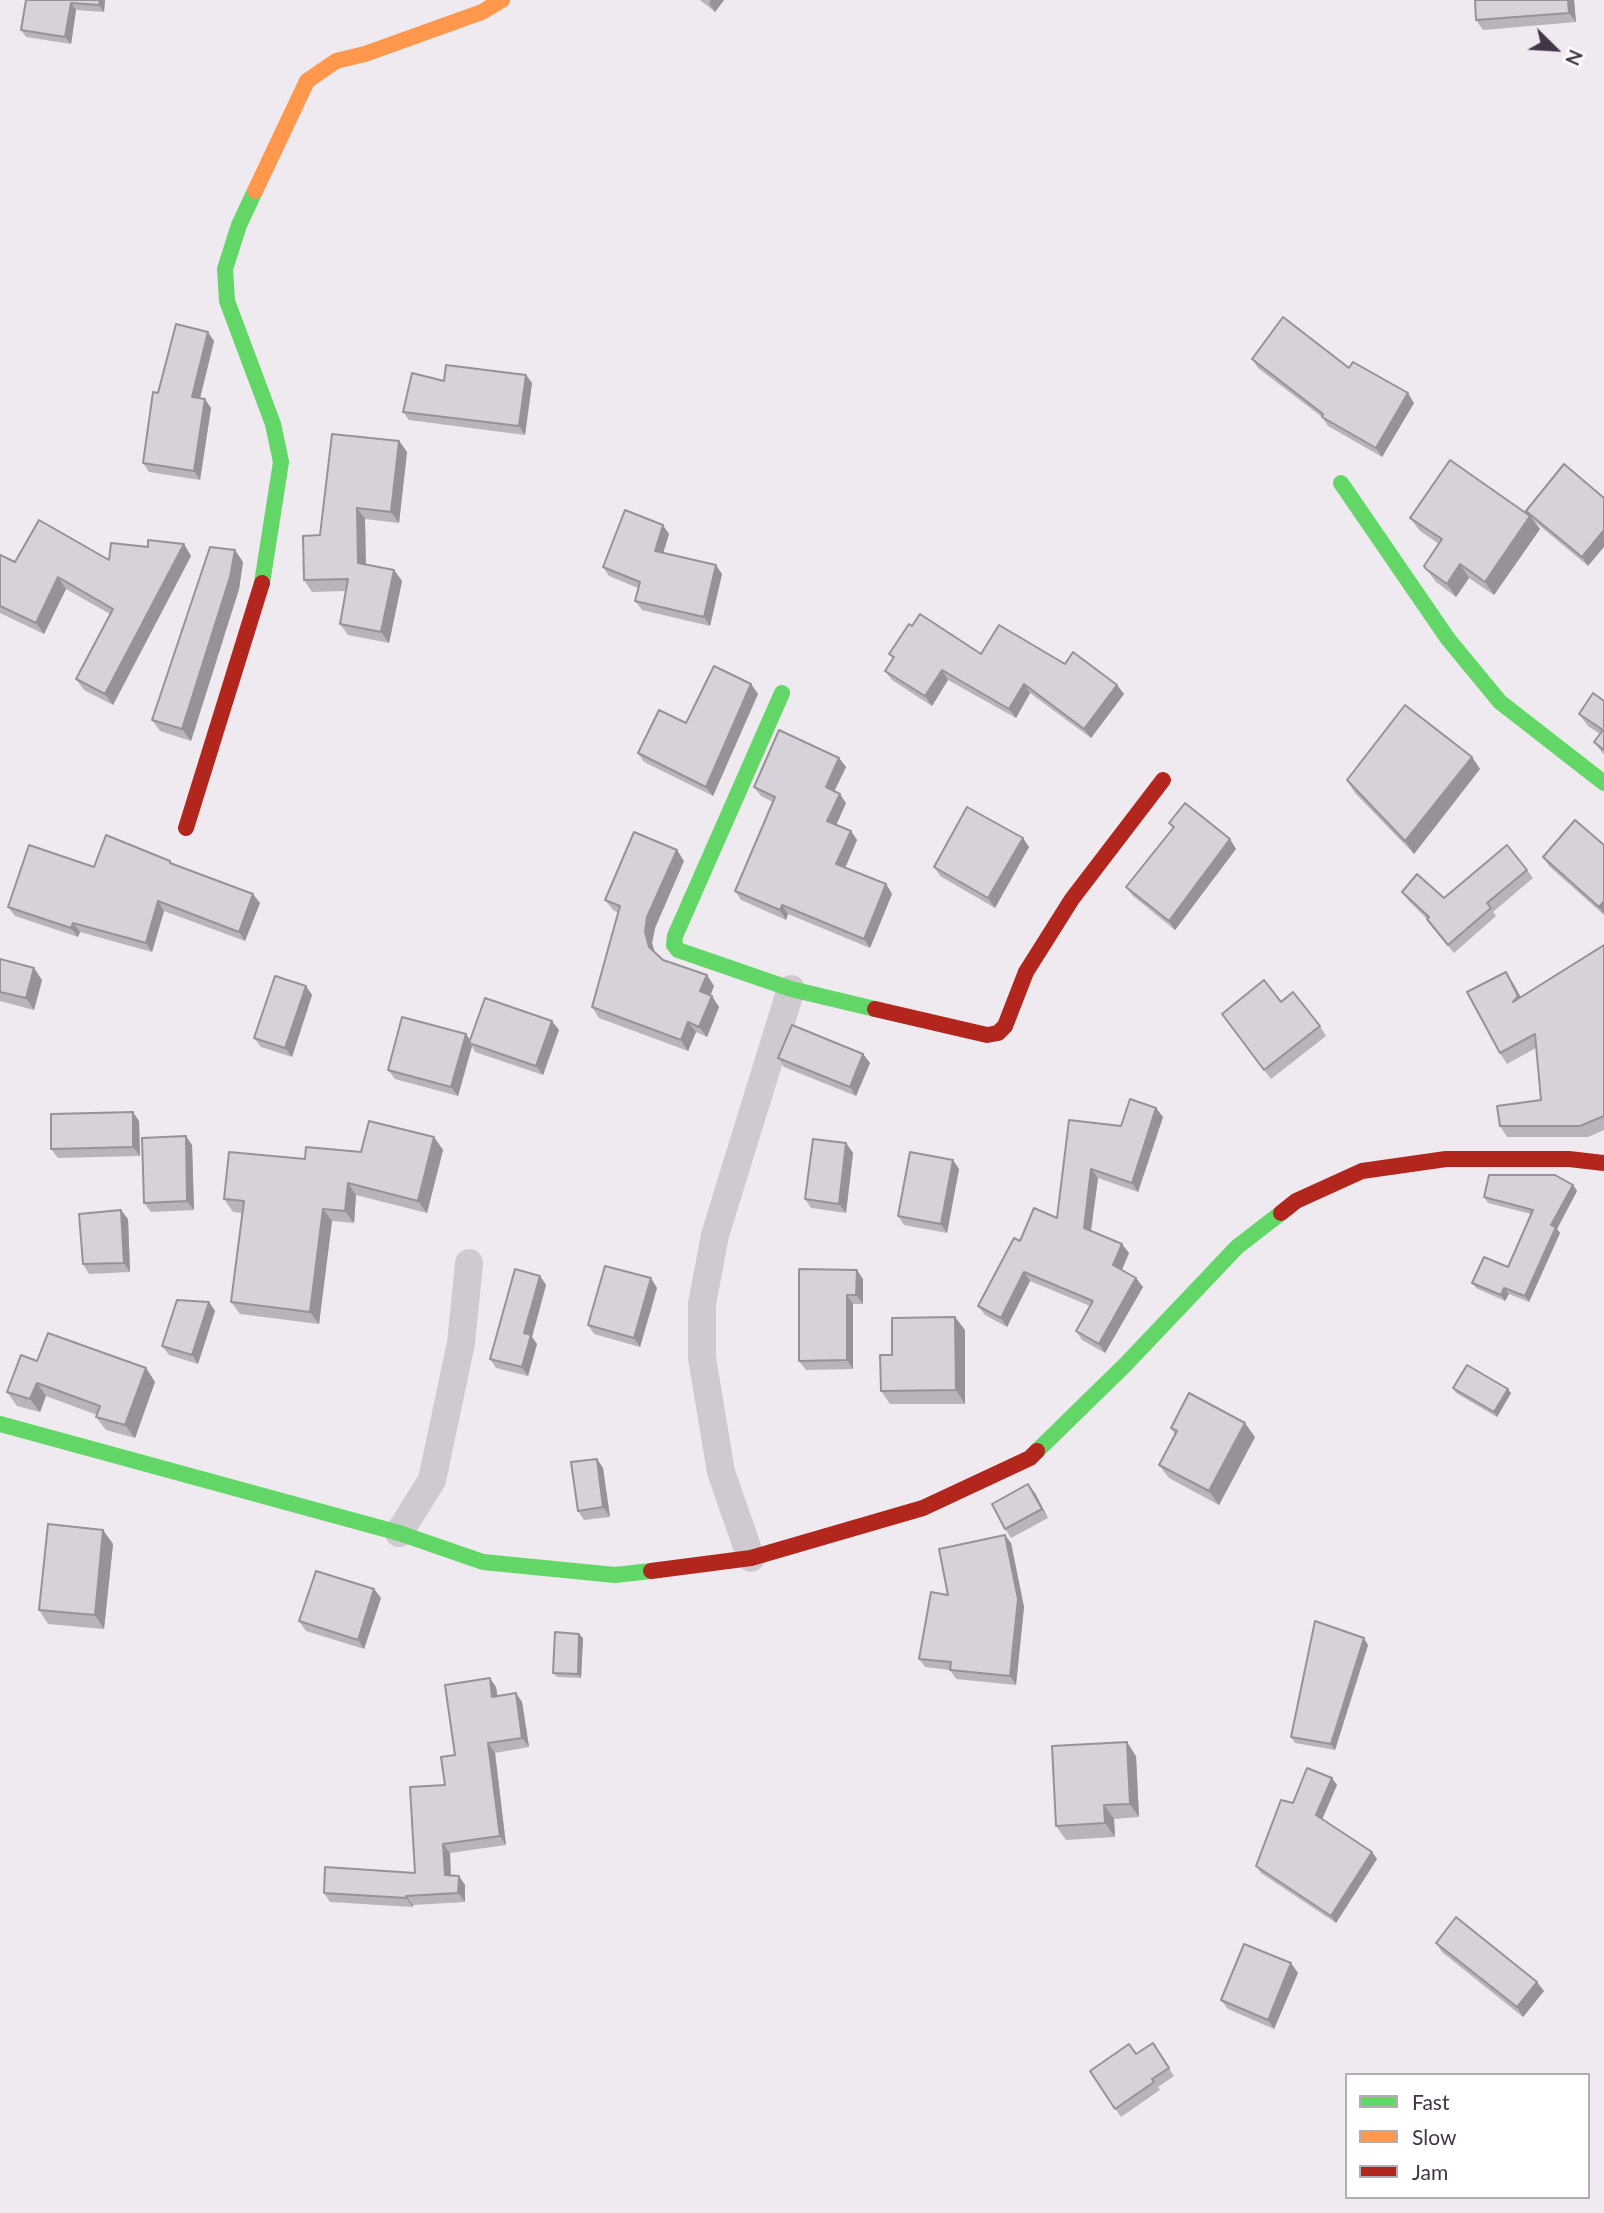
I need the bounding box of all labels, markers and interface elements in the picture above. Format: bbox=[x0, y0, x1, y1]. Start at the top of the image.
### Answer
north arrow bbox=[1520, 14, 1590, 84]
text: N bbox=[1561, 46, 1588, 69]
legend bbox=[1345, 2073, 1590, 2199]
text: Fast bbox=[1412, 2089, 1449, 2114]
text: Slow bbox=[1412, 2124, 1456, 2149]
text: Jam bbox=[1412, 2159, 1448, 2184]

